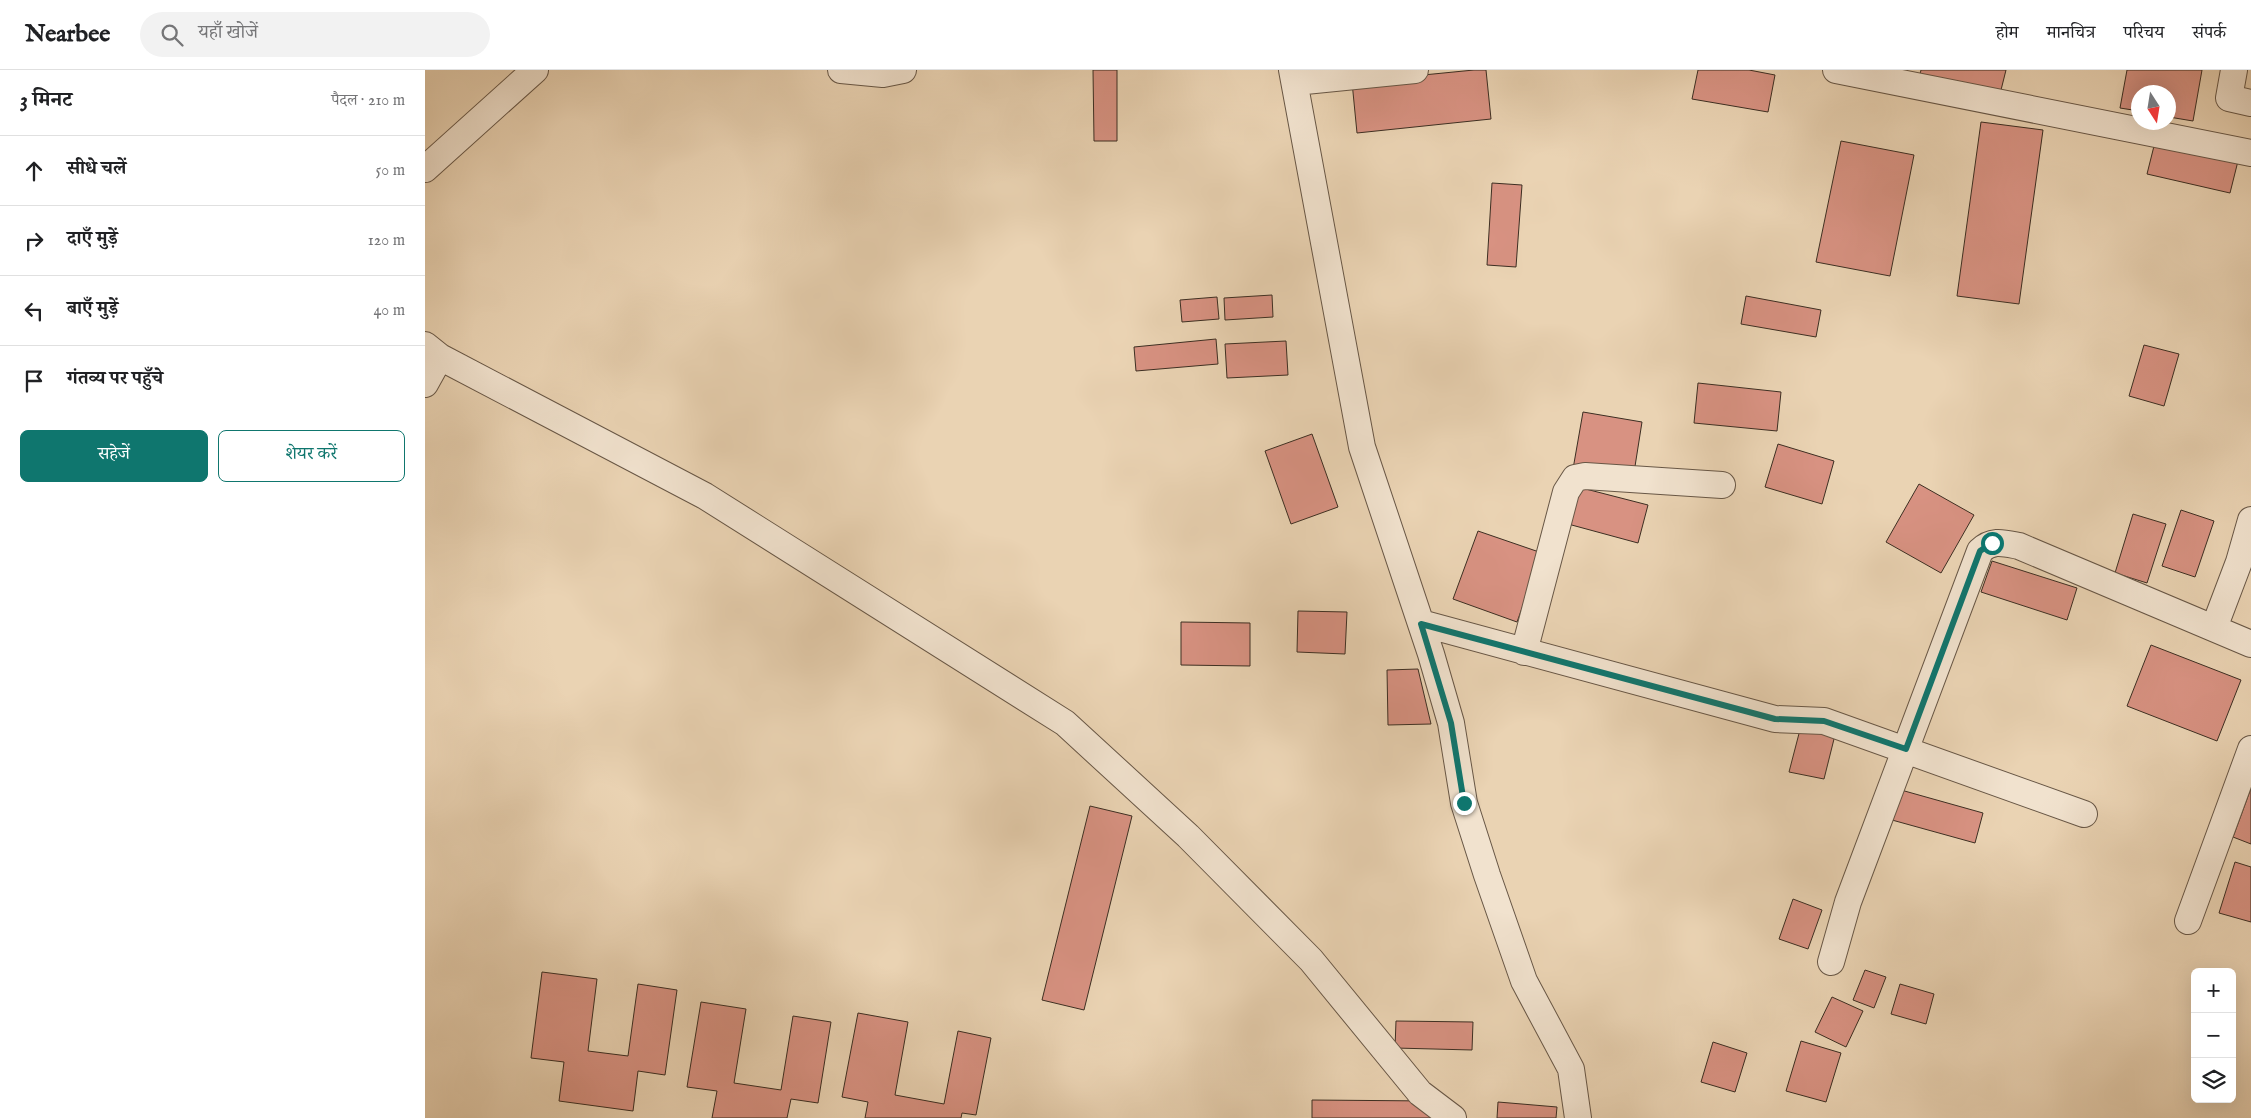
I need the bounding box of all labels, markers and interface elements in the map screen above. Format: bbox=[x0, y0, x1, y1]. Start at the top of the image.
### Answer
search box bbox=[140, 12, 490, 57]
text: Nearbee bbox=[25, 19, 110, 50]
icon: search bbox=[158, 21, 186, 49]
text: यहाँ खोजें bbox=[198, 21, 258, 45]
text: होम bbox=[1996, 22, 2019, 45]
text: मानचित्र bbox=[2047, 22, 2095, 45]
text: परिचय bbox=[2123, 22, 2164, 45]
text: संपर्क bbox=[2192, 22, 2226, 45]
north arrow bbox=[2131, 85, 2176, 130]
text: 3 मिनट bbox=[20, 87, 72, 114]
text: पैदल · 210 m bbox=[331, 91, 405, 111]
icon: ahead bbox=[20, 157, 48, 185]
text: सीधे चलें bbox=[67, 157, 126, 181]
text: 50 m bbox=[376, 161, 405, 181]
icon: right bbox=[20, 227, 48, 255]
text: दाएँ मुड़ें bbox=[67, 227, 118, 251]
text: 120 m bbox=[368, 231, 405, 251]
icon: left bbox=[20, 297, 48, 325]
text: बाएँ मुड़ें bbox=[67, 297, 118, 321]
text: 40 m bbox=[373, 301, 405, 321]
icon: arrive bbox=[20, 367, 48, 395]
text: गंतव्य पर पहुँचे bbox=[67, 367, 163, 391]
button: सहेजें bbox=[20, 430, 208, 482]
button: शेयर करें bbox=[218, 430, 405, 482]
route start bbox=[1981, 532, 2004, 555]
route end bbox=[1453, 792, 1476, 815]
map controls bbox=[2191, 968, 2236, 1103]
button: + bbox=[2191, 968, 2236, 1013]
button: − bbox=[2191, 1013, 2236, 1058]
button: layers bbox=[2191, 1058, 2236, 1103]

